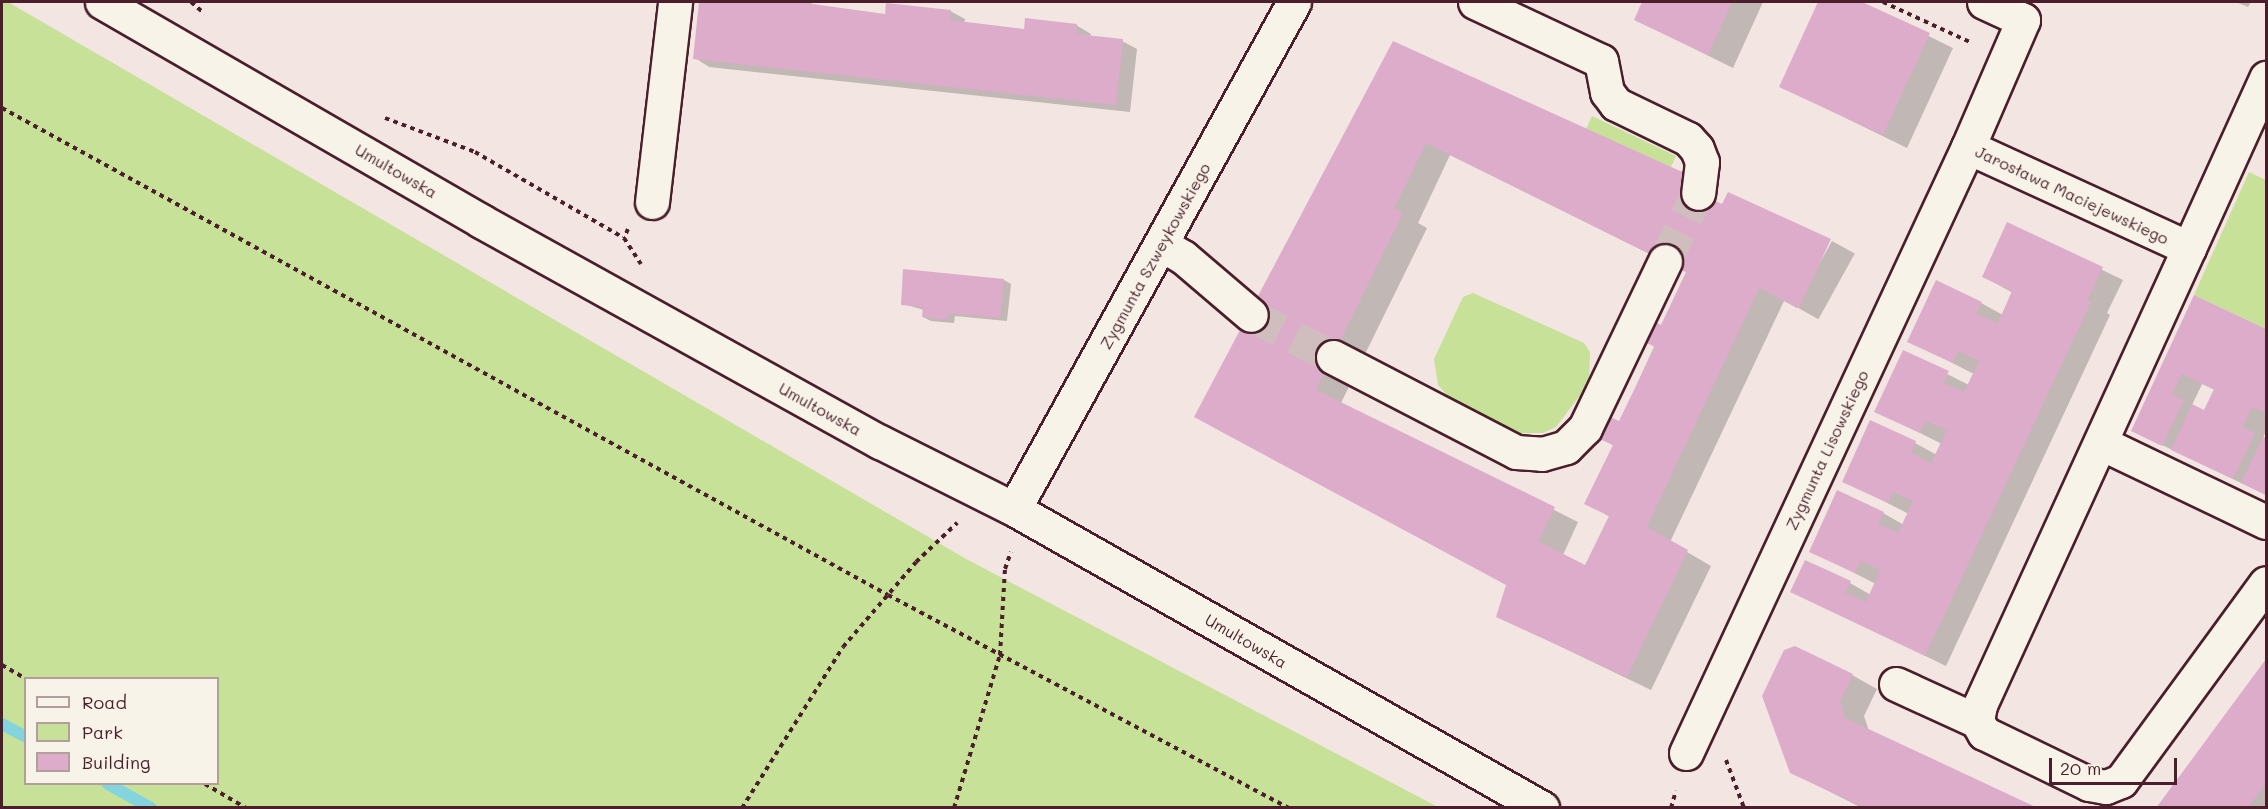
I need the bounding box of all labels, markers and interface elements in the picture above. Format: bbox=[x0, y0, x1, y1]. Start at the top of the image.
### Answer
street label: Umultowska bbox=[352, 140, 440, 202]
street label: Jarosława Maciejewskiego bbox=[1972, 142, 2172, 248]
street label: Zygmunta Szweykowskiego bbox=[1096, 160, 1214, 352]
street label: Zygmunta Lisowskiego bbox=[1782, 367, 1872, 533]
street label: Umultowska bbox=[775, 378, 865, 440]
street label: Umultowska bbox=[1202, 610, 1290, 672]
legend bbox=[24, 677, 219, 785]
text: Road bbox=[82, 690, 127, 714]
text: Park bbox=[82, 720, 123, 744]
scale bar bbox=[2052, 746, 2180, 784]
text: Building bbox=[82, 750, 150, 774]
text: 20 m bbox=[2060, 756, 2101, 780]

